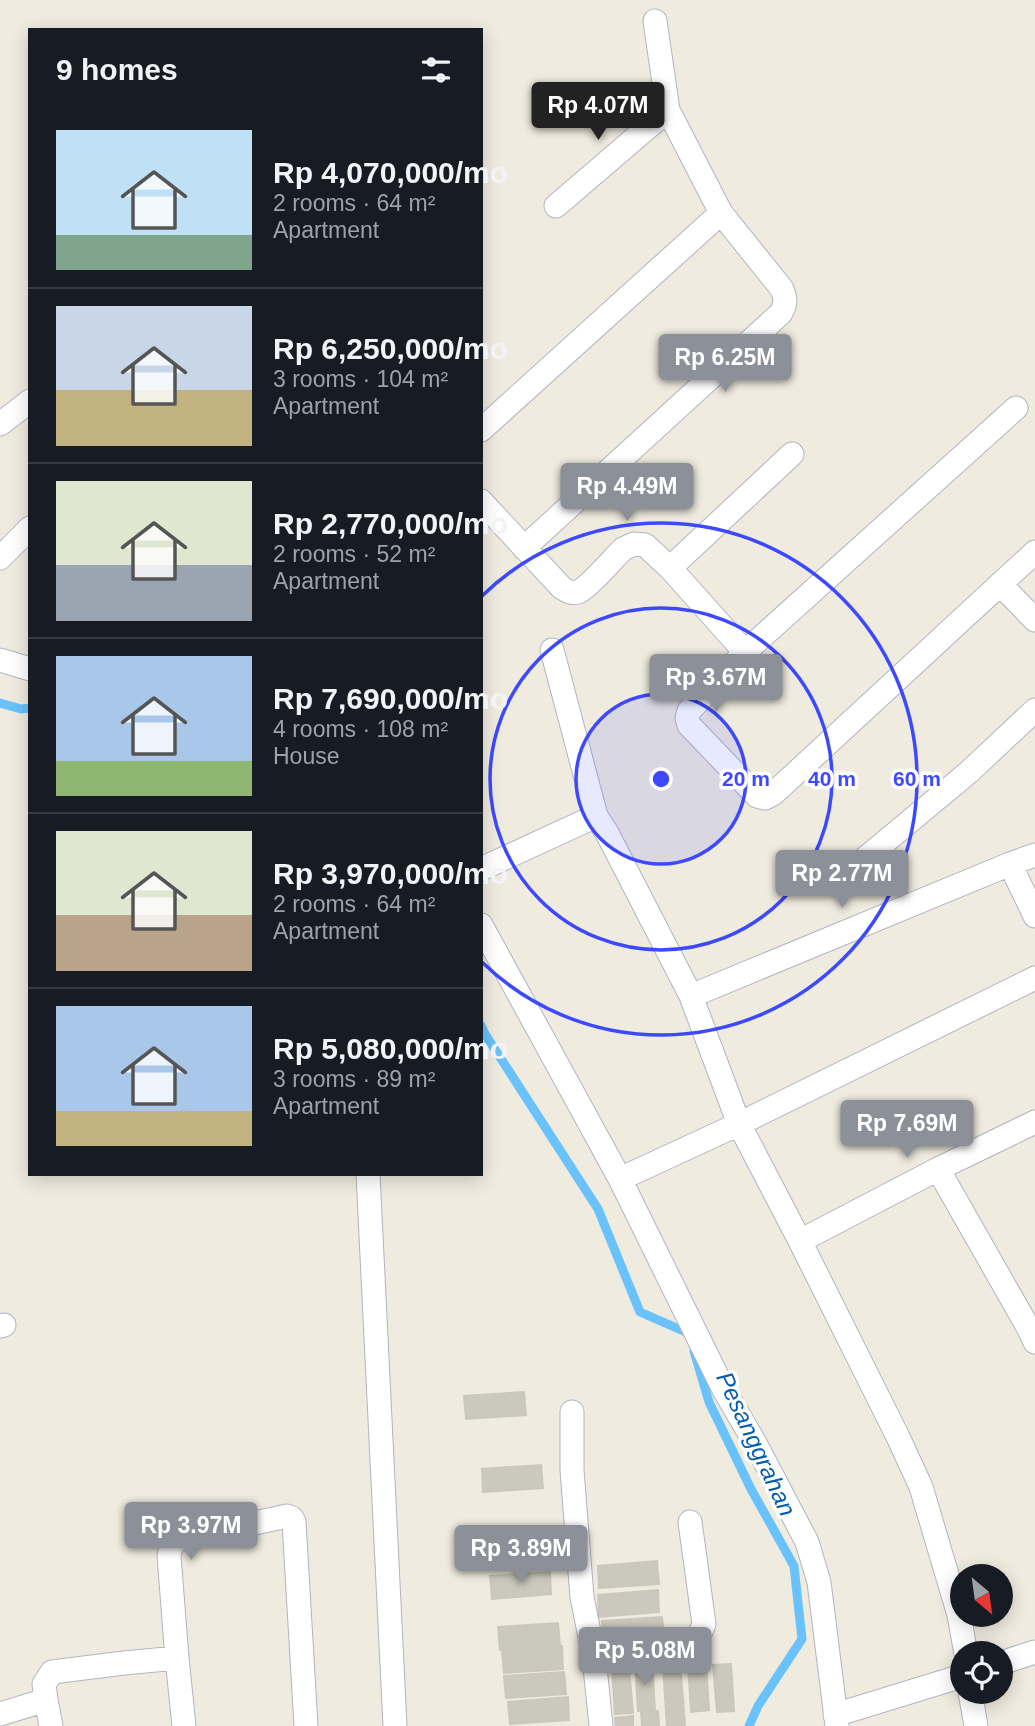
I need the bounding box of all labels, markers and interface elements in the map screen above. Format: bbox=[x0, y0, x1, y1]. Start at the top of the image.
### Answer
icon: filters bbox=[417, 51, 455, 89]
text: 9 homes bbox=[56, 53, 178, 86]
pin: Rp 4.07M bbox=[526, 82, 670, 142]
text: Rp 4.07M bbox=[548, 92, 648, 118]
text: Rp 4,070,000/mo bbox=[273, 156, 508, 189]
icon: home bbox=[112, 158, 196, 242]
text: 2 rooms · 64 m² bbox=[273, 190, 435, 216]
text: Apartment bbox=[273, 217, 379, 243]
text: Rp 6,250,000/mo bbox=[273, 332, 508, 365]
icon: home bbox=[112, 334, 196, 418]
pin: Rp 6.25M bbox=[653, 334, 797, 394]
text: Rp 6.25M bbox=[675, 344, 775, 370]
text: 3 rooms · 104 m² bbox=[273, 366, 448, 392]
text: Apartment bbox=[273, 393, 379, 419]
pin: Rp 4.49M bbox=[555, 463, 699, 523]
text: Rp 4.49M bbox=[577, 473, 677, 499]
text: Rp 2,770,000/mo bbox=[273, 507, 508, 540]
icon: home bbox=[112, 509, 196, 593]
text: 2 rooms · 52 m² bbox=[273, 541, 435, 567]
text: Apartment bbox=[273, 568, 379, 594]
pin: Rp 3.67M bbox=[644, 654, 788, 714]
text: Rp 3.67M bbox=[666, 664, 766, 690]
text: Rp 7,690,000/mo bbox=[273, 682, 508, 715]
icon: home bbox=[112, 684, 196, 768]
text: 4 rooms · 108 m² bbox=[273, 716, 448, 742]
text: House bbox=[273, 743, 339, 769]
centre of rings bbox=[649, 767, 673, 791]
text: 20 m bbox=[722, 767, 770, 790]
text: 40 m bbox=[808, 767, 856, 790]
text: 60 m bbox=[893, 767, 941, 790]
pin: Rp 2.77M bbox=[770, 850, 914, 910]
text: Rp 3,970,000/mo bbox=[273, 857, 508, 890]
icon: home bbox=[112, 859, 196, 943]
text: Rp 2.77M bbox=[792, 860, 892, 886]
text: 2 rooms · 64 m² bbox=[273, 891, 435, 917]
text: Apartment bbox=[273, 918, 379, 944]
text: Rp 5,080,000/mo bbox=[273, 1032, 508, 1065]
icon: home bbox=[112, 1034, 196, 1118]
text: 3 rooms · 89 m² bbox=[273, 1066, 435, 1092]
text: Apartment bbox=[273, 1093, 379, 1119]
pin: Rp 7.69M bbox=[835, 1100, 979, 1160]
text: Rp 7.69M bbox=[857, 1110, 957, 1136]
water label: Pesanggrahan bbox=[711, 1367, 802, 1520]
pin: Rp 3.97M bbox=[119, 1502, 263, 1562]
text: Rp 3.97M bbox=[141, 1512, 241, 1538]
pin: Rp 3.89M bbox=[449, 1526, 593, 1585]
text: Rp 3.89M bbox=[471, 1535, 571, 1561]
north arrow bbox=[950, 1564, 1013, 1628]
map controls bbox=[950, 1564, 1013, 1704]
pin: Rp 5.08M bbox=[573, 1628, 717, 1687]
text: Rp 5.08M bbox=[595, 1637, 695, 1663]
button: locate bbox=[950, 1641, 1013, 1704]

